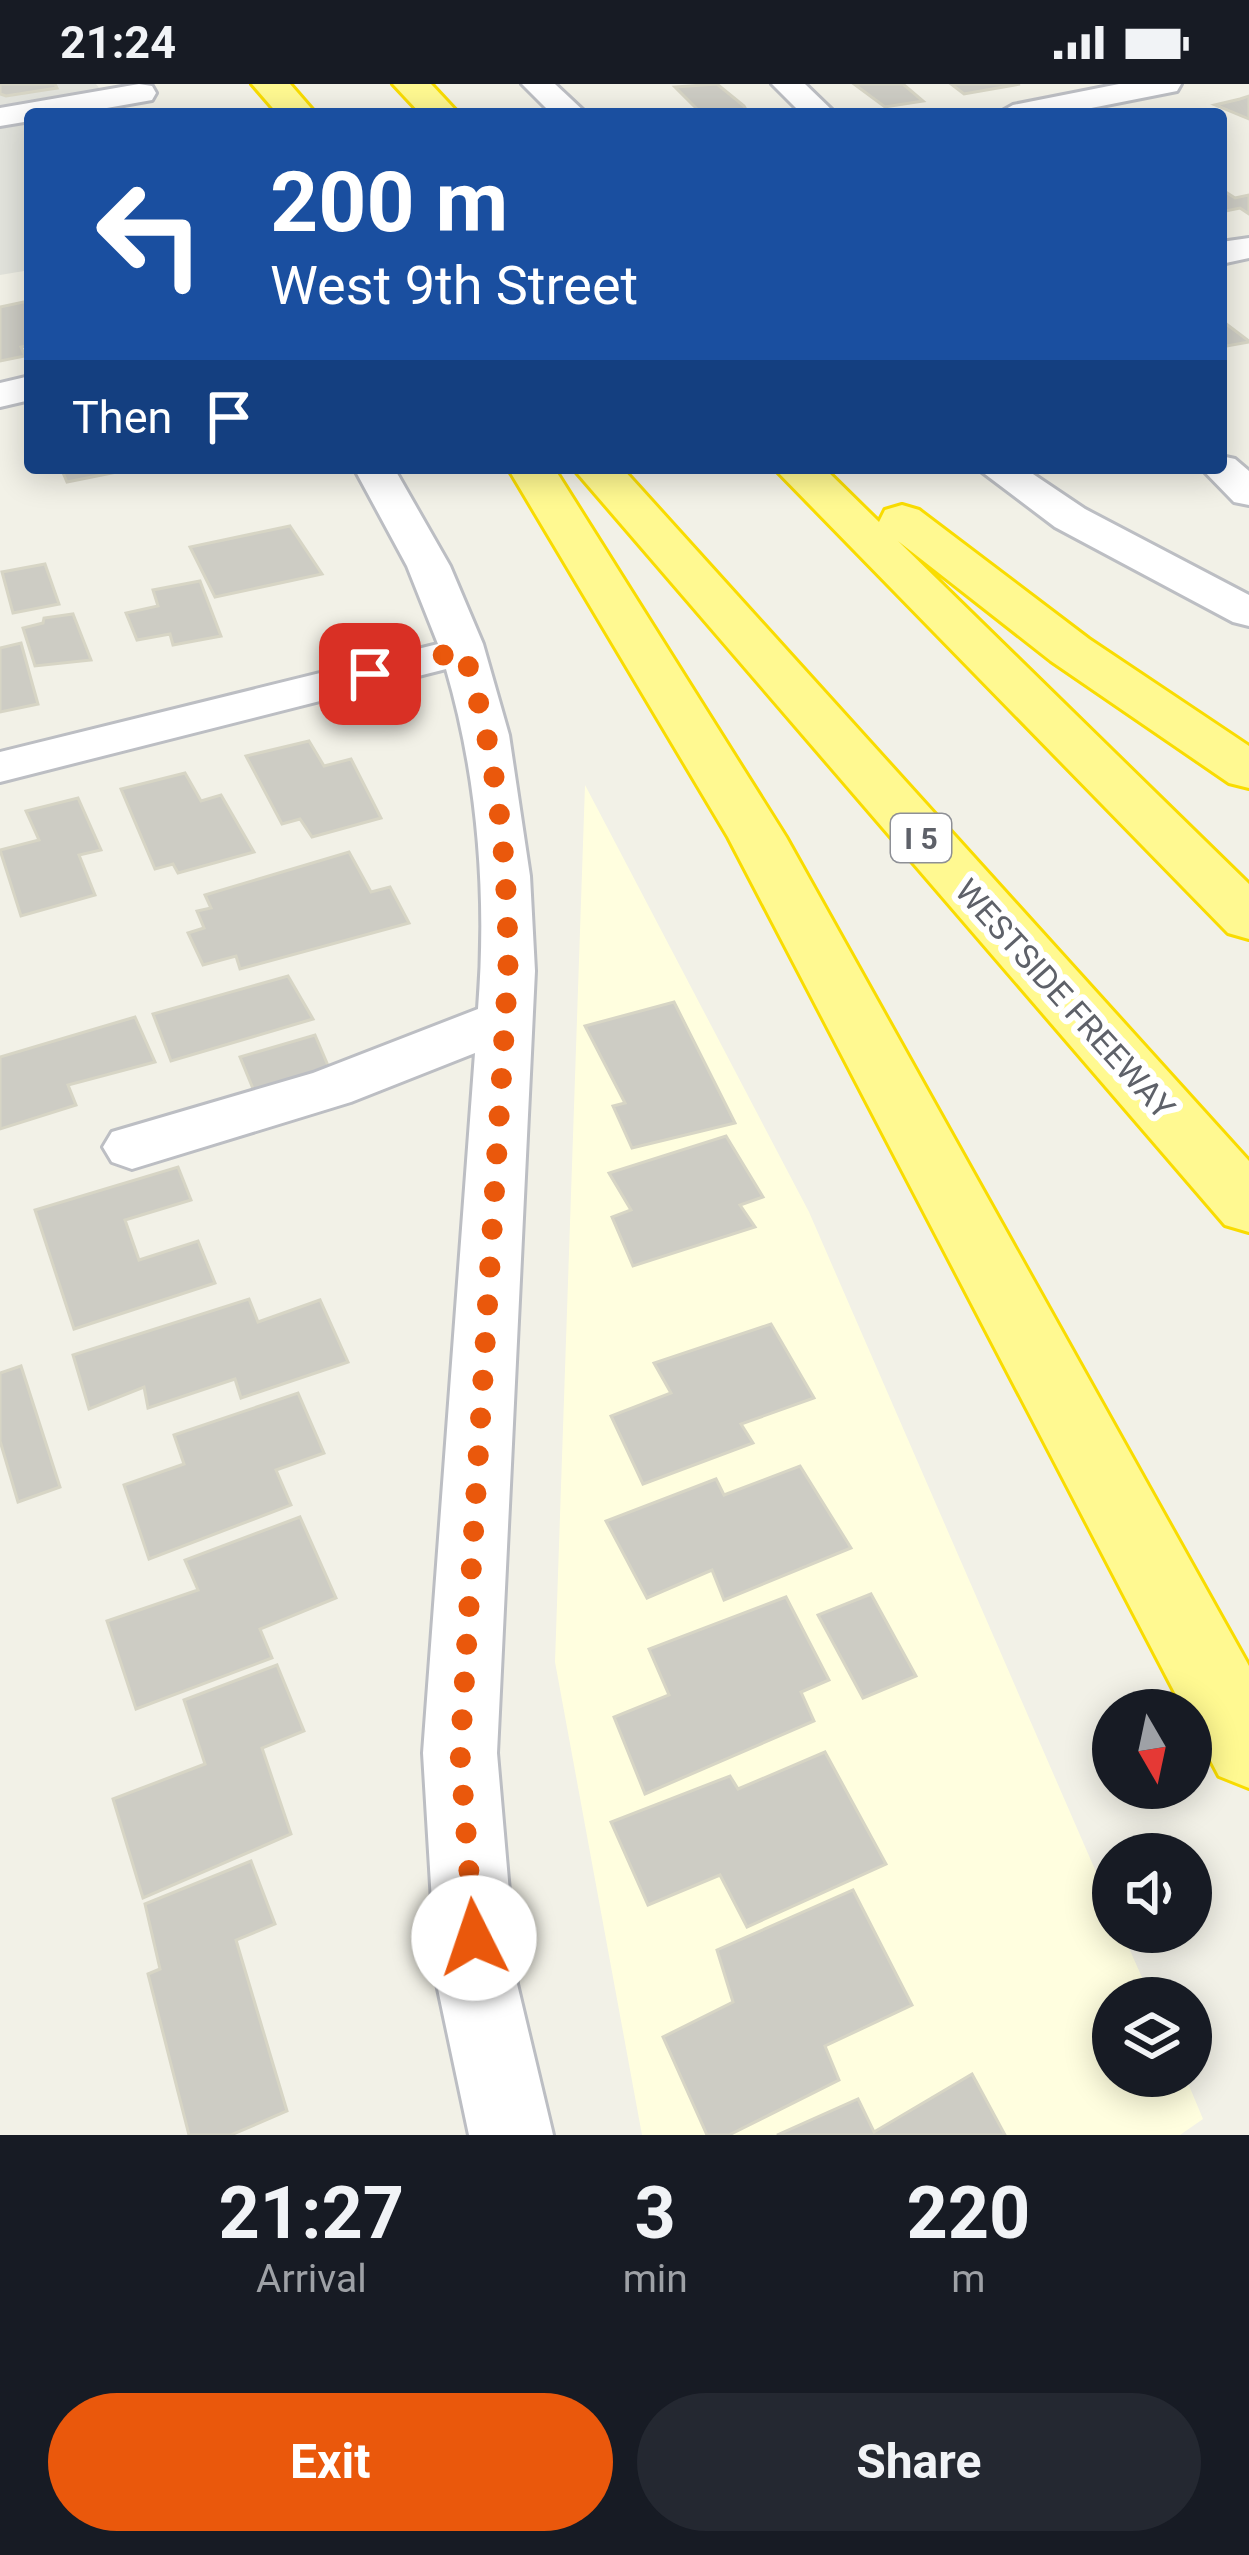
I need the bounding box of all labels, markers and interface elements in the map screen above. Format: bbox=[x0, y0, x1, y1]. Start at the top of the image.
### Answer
text: 21:24 bbox=[60, 16, 176, 69]
text: 200 m bbox=[270, 153, 508, 252]
icon: left bbox=[72, 156, 228, 312]
text: West 9th Street bbox=[270, 254, 638, 317]
icon: arrive bbox=[196, 384, 262, 450]
text: Then bbox=[72, 391, 172, 444]
pin bbox=[319, 623, 421, 725]
icon: arrive bbox=[337, 641, 403, 707]
road number: I 5 bbox=[891, 814, 951, 862]
street label: WESTSIDE FREEWAY bbox=[947, 871, 1183, 1127]
north arrow bbox=[1092, 1689, 1212, 1809]
map controls bbox=[1092, 1689, 1212, 2097]
button: sound bbox=[1092, 1833, 1212, 1953]
position arrow bbox=[411, 1875, 537, 2001]
button: layers bbox=[1092, 1977, 1212, 2097]
text: 21:27 bbox=[219, 2171, 404, 2256]
text: 3 bbox=[635, 2171, 676, 2256]
text: 220 bbox=[906, 2171, 1030, 2256]
text: Arrival bbox=[256, 2256, 367, 2302]
text: min bbox=[623, 2256, 688, 2302]
text: m bbox=[951, 2256, 986, 2302]
button: Exit bbox=[48, 2393, 613, 2531]
button: Share bbox=[637, 2393, 1201, 2531]

